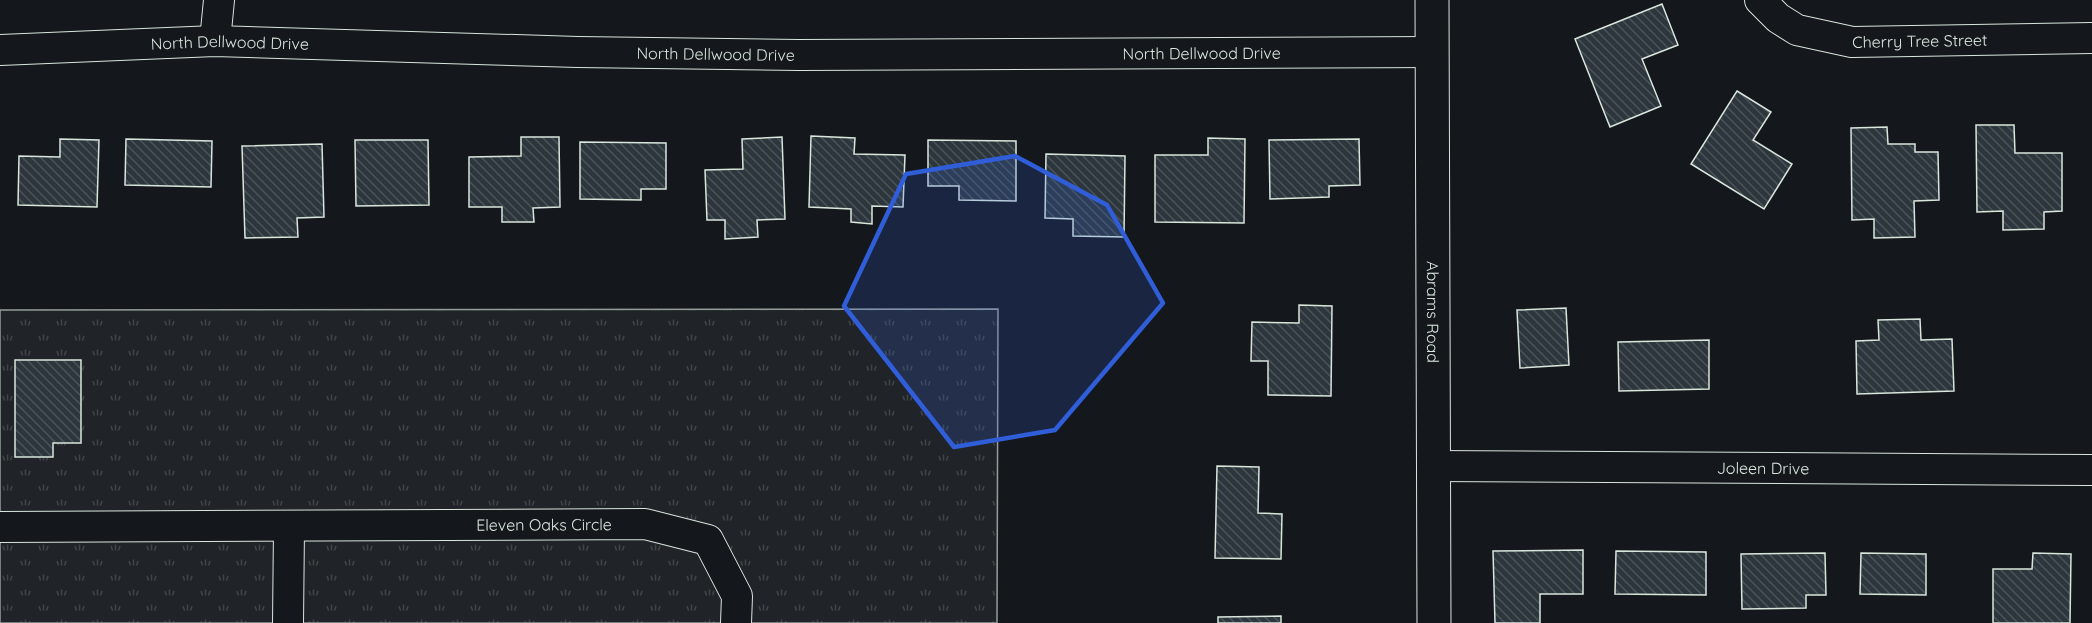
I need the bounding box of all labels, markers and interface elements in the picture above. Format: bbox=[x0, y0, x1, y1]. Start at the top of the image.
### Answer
street label: Cherry Tree Street bbox=[1852, 30, 1988, 52]
street label: North Dellwood Drive bbox=[150, 31, 309, 54]
street label: North Dellwood Drive bbox=[636, 43, 795, 65]
street label: North Dellwood Drive bbox=[1122, 43, 1281, 63]
street label: Abrams Road bbox=[1423, 261, 1443, 363]
street label: Joleen Drive bbox=[1717, 458, 1809, 478]
street label: Eleven Oaks Circle bbox=[476, 514, 612, 535]

